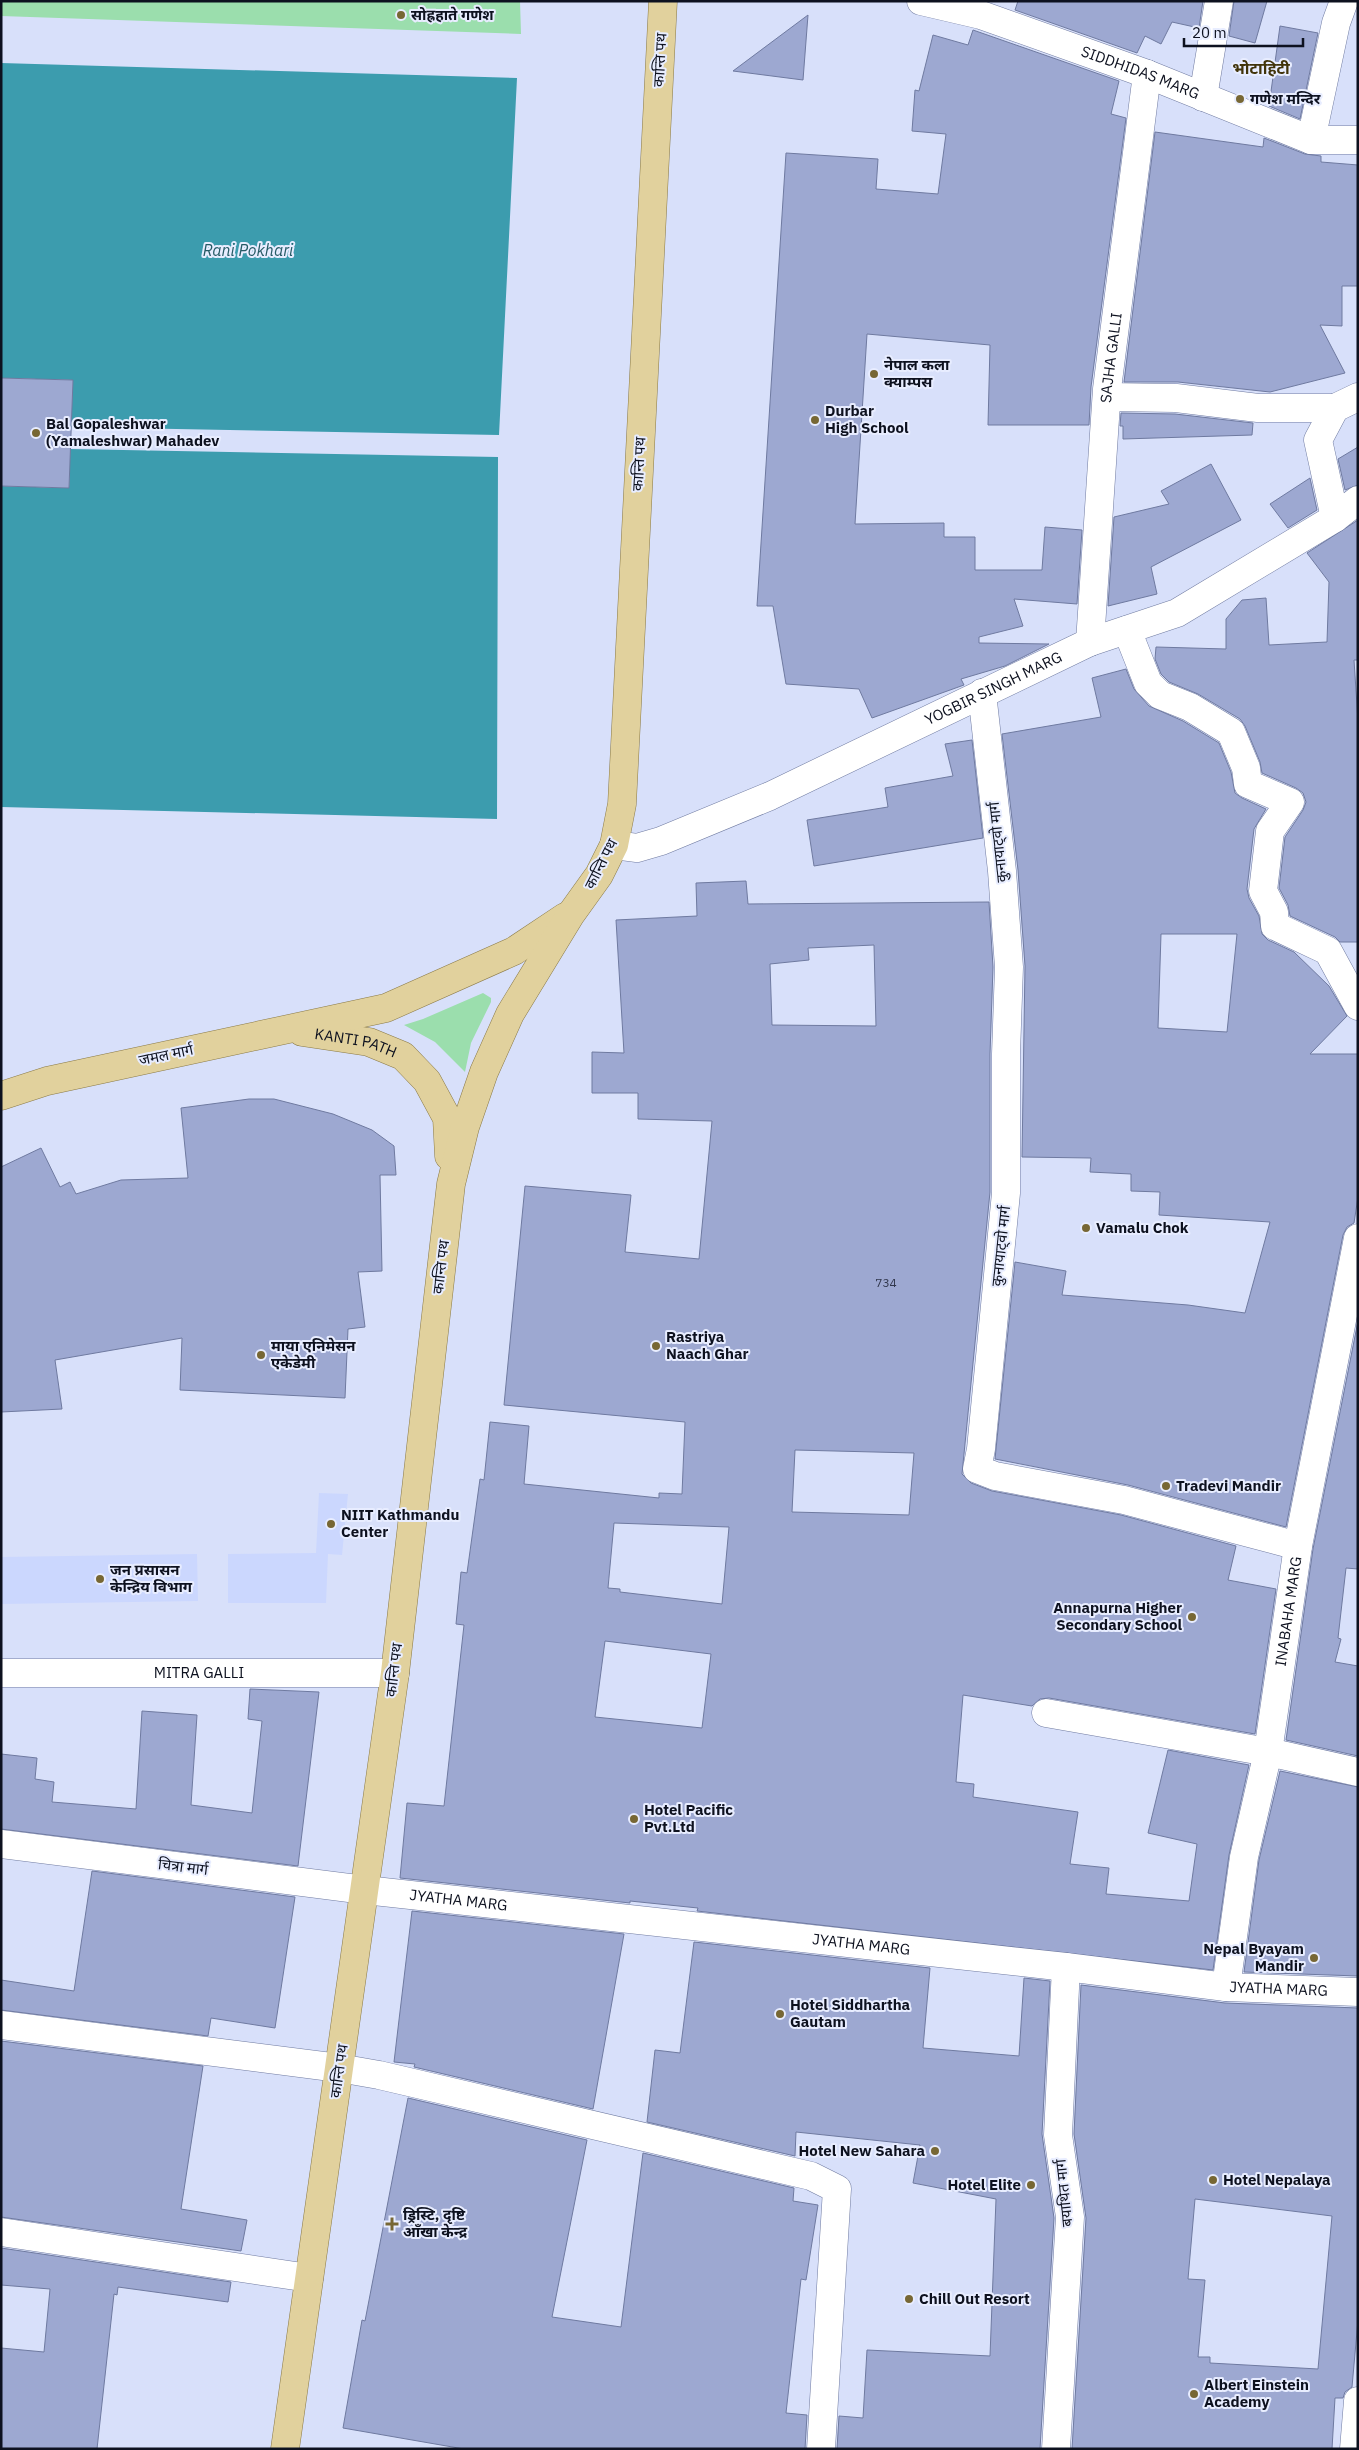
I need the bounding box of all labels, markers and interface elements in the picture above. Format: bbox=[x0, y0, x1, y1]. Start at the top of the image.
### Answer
place label: सोह्रहाते गणेश bbox=[411, 5, 494, 24]
marker: सोह्रहाते गणेश bbox=[395, 9, 407, 21]
scale bar bbox=[1184, 15, 1303, 47]
text: 20 m bbox=[1192, 23, 1227, 42]
street label: कान्ति पथ bbox=[649, 32, 670, 87]
street label: SIDDHIDAS MARG bbox=[1079, 41, 1202, 103]
district label: भोटाहिटी bbox=[1232, 58, 1290, 78]
place label: गणेश मन्दिर bbox=[1250, 89, 1321, 108]
marker: गणेश मन्दिर bbox=[1234, 93, 1246, 105]
water label: Rani Pokhari bbox=[203, 240, 294, 260]
street label: SAJHA GALLI bbox=[1096, 311, 1126, 404]
place label: नेपाल कला क्याम्पस bbox=[884, 355, 950, 391]
marker: नेपाल कला क्याम्पस bbox=[868, 368, 880, 380]
place label: Durbar High School bbox=[825, 401, 909, 437]
place label: Bal Gopaleshwar (Yamaleshwar) Mahadev bbox=[46, 414, 219, 450]
marker: Durbar High School bbox=[809, 414, 821, 426]
marker: Bal Gopaleshwar (Yamaleshwar) Mahadev bbox=[30, 427, 42, 439]
street label: कान्ति पथ bbox=[628, 436, 649, 491]
street label: YOGBIR SINGH MARG bbox=[921, 647, 1065, 729]
street label: कुनायाट्वो मार्ग bbox=[984, 800, 1012, 883]
street label: कान्ति पथ bbox=[580, 835, 621, 892]
street label: KANTI PATH bbox=[313, 1024, 400, 1061]
street label: जमल मार्ग bbox=[137, 1039, 196, 1070]
street label: कुनायाट्वो मार्ग bbox=[987, 1204, 1015, 1287]
place label: Vamalu Chok bbox=[1096, 1218, 1189, 1237]
marker: Vamalu Chok bbox=[1080, 1222, 1092, 1234]
street label: कान्ति पथ bbox=[428, 1239, 453, 1295]
house number: 734 bbox=[875, 1275, 897, 1290]
place label: Rastriya Naach Ghar bbox=[666, 1327, 749, 1363]
place label: माया एनिमेसन एकेडेमी bbox=[271, 1336, 356, 1372]
marker: Rastriya Naach Ghar bbox=[650, 1340, 662, 1352]
marker: माया एनिमेसन एकेडेमी bbox=[255, 1349, 267, 1361]
place label: Tradevi Mandir bbox=[1176, 1476, 1281, 1495]
marker: Tradevi Mandir bbox=[1160, 1480, 1172, 1492]
place label: NIIT Kathmandu Center bbox=[341, 1505, 459, 1541]
marker: NIIT Kathmandu Center bbox=[325, 1518, 337, 1530]
street label: INABAHA MARG bbox=[1271, 1555, 1305, 1668]
place label: जन प्रसासन केन्द्रिय विभाग bbox=[110, 1560, 193, 1596]
marker: जन प्रसासन केन्द्रिय विभाग bbox=[94, 1573, 106, 1585]
place label: Annapurna Higher Secondary School bbox=[1053, 1598, 1182, 1634]
marker: Annapurna Higher Secondary School bbox=[1186, 1611, 1198, 1623]
street label: कान्ति पथ bbox=[381, 1642, 406, 1698]
street label: MITRA GALLI bbox=[154, 1663, 244, 1682]
place label: Hotel Pacific Pvt.Ltd bbox=[644, 1800, 733, 1836]
marker: Hotel Pacific Pvt.Ltd bbox=[628, 1813, 640, 1825]
street label: चित्रा मार्ग bbox=[157, 1854, 210, 1879]
street label: JYATHA MARG bbox=[409, 1885, 509, 1915]
street label: JYATHA MARG bbox=[811, 1929, 911, 1959]
place label: Nepal Byayam Mandir bbox=[1203, 1939, 1304, 1975]
marker: Nepal Byayam Mandir bbox=[1308, 1952, 1320, 1964]
street label: JYATHA MARG bbox=[1229, 1977, 1328, 2000]
place label: Hotel Siddhartha Gautam bbox=[790, 1995, 911, 2031]
marker: Hotel Siddhartha Gautam bbox=[774, 2008, 786, 2020]
street label: कान्ति पथ bbox=[325, 2042, 352, 2099]
place label: Hotel New Sahara bbox=[798, 2141, 925, 2160]
marker: Hotel New Sahara bbox=[929, 2145, 941, 2157]
street label: बयाथित मार्ग bbox=[1050, 2157, 1077, 2228]
place label: Hotel Nepalaya bbox=[1223, 2170, 1331, 2189]
marker: Hotel Nepalaya bbox=[1207, 2174, 1219, 2186]
place label: Hotel Elite bbox=[948, 2175, 1021, 2194]
marker: Hotel Elite bbox=[1025, 2179, 1037, 2191]
place label: ड्रिस्टि, दृष्टि आँखा केन्द्र bbox=[403, 2205, 468, 2241]
marker: ड्रिस्टि, दृष्टि आँखा केन्द्र bbox=[385, 2217, 399, 2231]
place label: Chill Out Resort bbox=[919, 2289, 1030, 2308]
marker: Chill Out Resort bbox=[903, 2293, 915, 2305]
place label: Albert Einstein Academy bbox=[1204, 2375, 1309, 2411]
marker: Albert Einstein Academy bbox=[1188, 2388, 1200, 2400]

